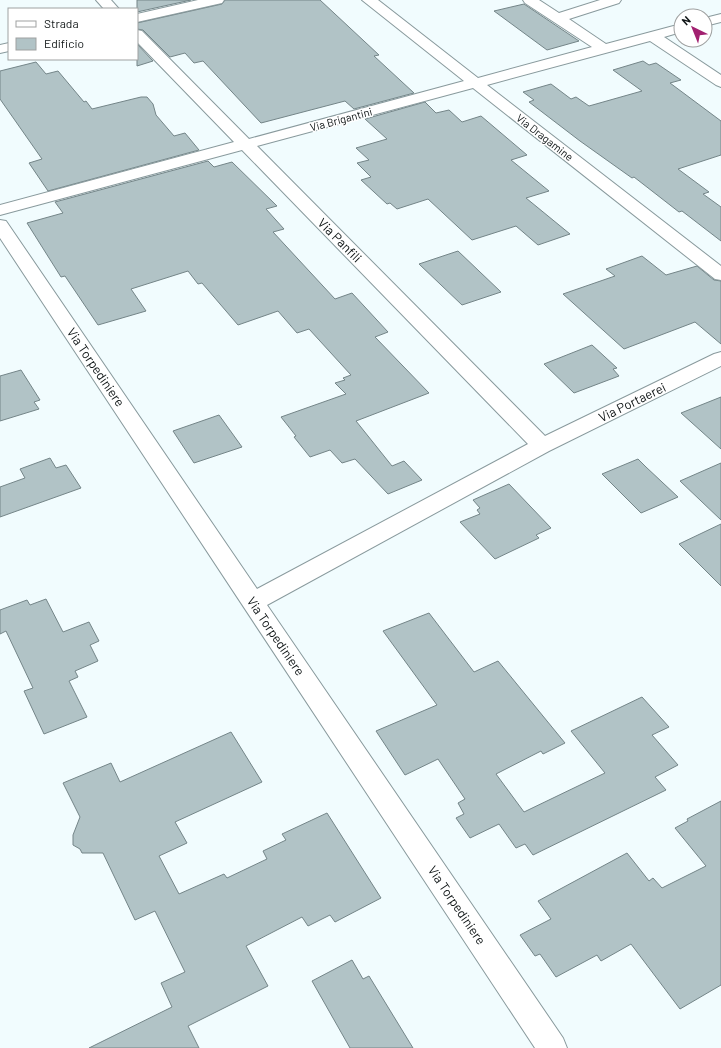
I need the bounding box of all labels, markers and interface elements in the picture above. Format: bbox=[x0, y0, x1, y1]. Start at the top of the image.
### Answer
legend bbox=[8, 8, 138, 60]
north arrow bbox=[673, 8, 713, 48]
text: N bbox=[679, 13, 693, 28]
text: Strada bbox=[44, 16, 79, 30]
text: Edificio bbox=[44, 36, 84, 50]
street label: Via Brigantini bbox=[309, 104, 374, 134]
street label: Via Dragamine bbox=[514, 111, 576, 163]
street label: Via Panfili bbox=[315, 215, 365, 265]
street label: Via Torpediniere bbox=[64, 324, 128, 410]
street label: Via Portaerei bbox=[596, 379, 668, 425]
street label: Via Torpediniere bbox=[244, 593, 308, 679]
street label: Via Torpediniere bbox=[425, 862, 489, 948]

